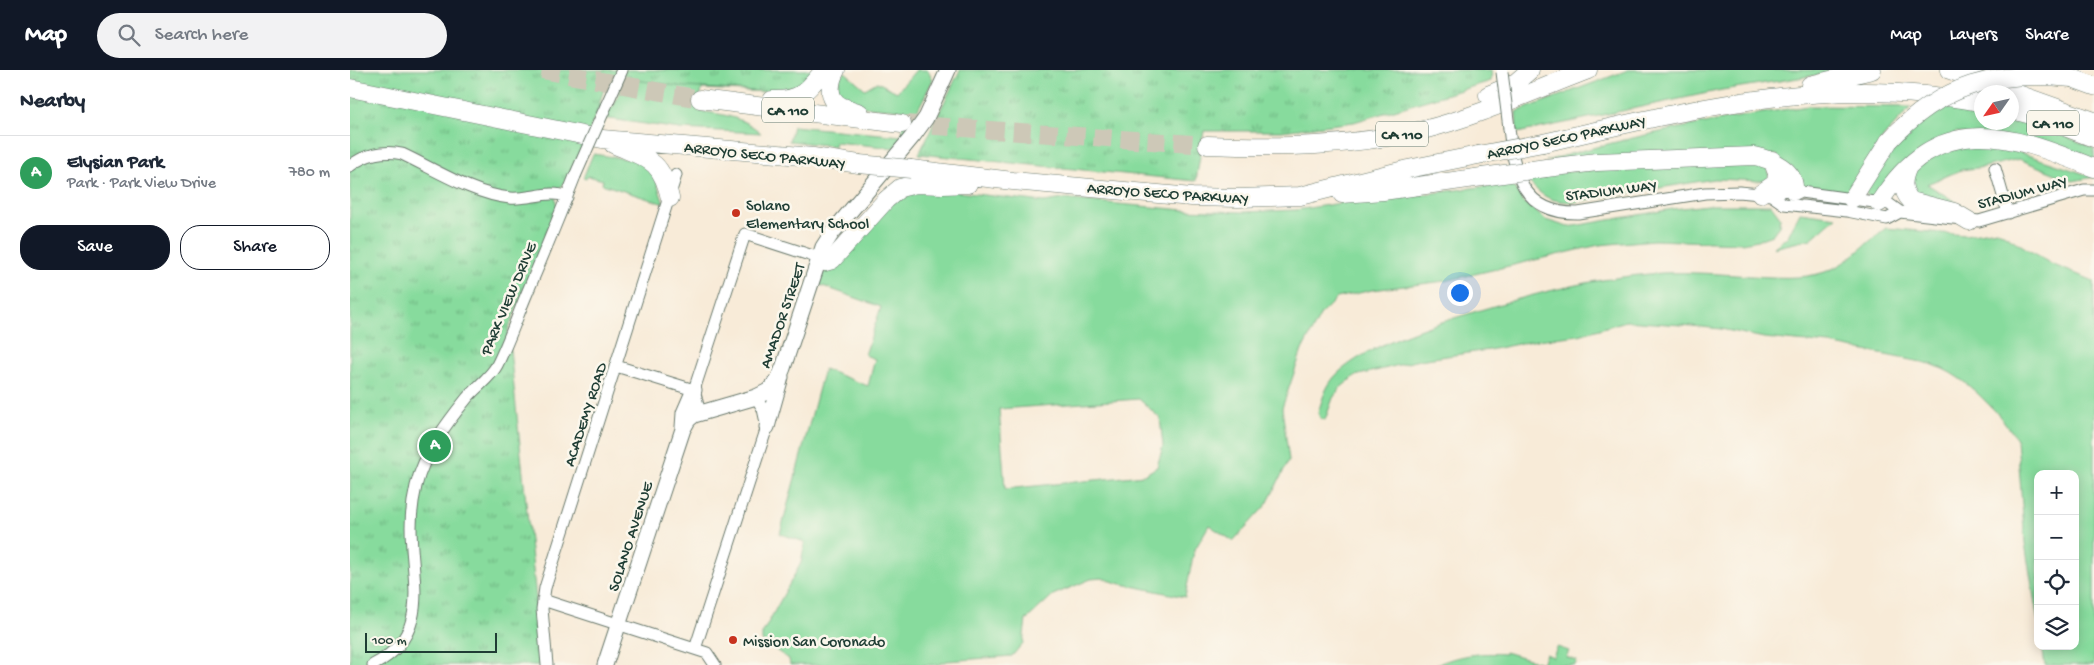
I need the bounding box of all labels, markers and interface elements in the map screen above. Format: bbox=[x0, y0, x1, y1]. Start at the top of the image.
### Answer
search box bbox=[97, 13, 447, 58]
text: Map bbox=[25, 21, 67, 50]
icon: search bbox=[115, 21, 143, 49]
text: Search here bbox=[155, 24, 248, 47]
text: Map bbox=[1890, 25, 1922, 46]
text: Layers bbox=[1950, 25, 1997, 46]
text: Share bbox=[2025, 25, 2069, 46]
north arrow bbox=[1974, 85, 2019, 130]
text: Nearby bbox=[20, 90, 85, 115]
road number: CA 110 bbox=[762, 98, 814, 122]
road number: CA 110 bbox=[2027, 110, 2079, 136]
street label: ARROYO SECO PARKWAY bbox=[1485, 113, 1648, 166]
road number: CA 110 bbox=[1376, 122, 1428, 146]
street label: ARROYO SECO PARKWAY bbox=[683, 140, 846, 175]
text: Elysian Park bbox=[67, 152, 164, 175]
text: A bbox=[31, 164, 41, 183]
text: 780 m bbox=[289, 164, 330, 183]
street label: STADIUM WAY bbox=[1976, 173, 2070, 215]
text: Park · Park View Drive bbox=[67, 175, 216, 194]
street label: STADIUM WAY bbox=[1565, 177, 1658, 208]
street label: ARROYO SECO PARKWAY bbox=[1086, 180, 1249, 211]
place label: Solano Elementary School bbox=[746, 198, 869, 235]
marker: Solano Elementary School bbox=[730, 207, 742, 219]
button: Save bbox=[20, 225, 170, 270]
button: Share bbox=[180, 225, 330, 270]
street label: PARK VIEW DRIVE bbox=[477, 239, 543, 360]
street label: AMADOR STREET bbox=[757, 260, 812, 371]
your location bbox=[1447, 280, 1473, 306]
street label: ACADEMY ROAD bbox=[562, 360, 613, 469]
pin: A bbox=[419, 427, 451, 465]
map controls bbox=[2034, 470, 2079, 650]
button: + bbox=[2034, 470, 2079, 515]
street label: SOLANO AVENUE bbox=[606, 479, 659, 594]
button: − bbox=[2034, 515, 2079, 560]
button: locate bbox=[2034, 560, 2079, 605]
button: layers bbox=[2034, 605, 2079, 650]
scale bar bbox=[365, 630, 498, 653]
text: 100 m bbox=[372, 633, 407, 650]
marker: Mission San Coronado bbox=[727, 634, 739, 646]
place label: Mission San Coronado bbox=[743, 634, 885, 653]

